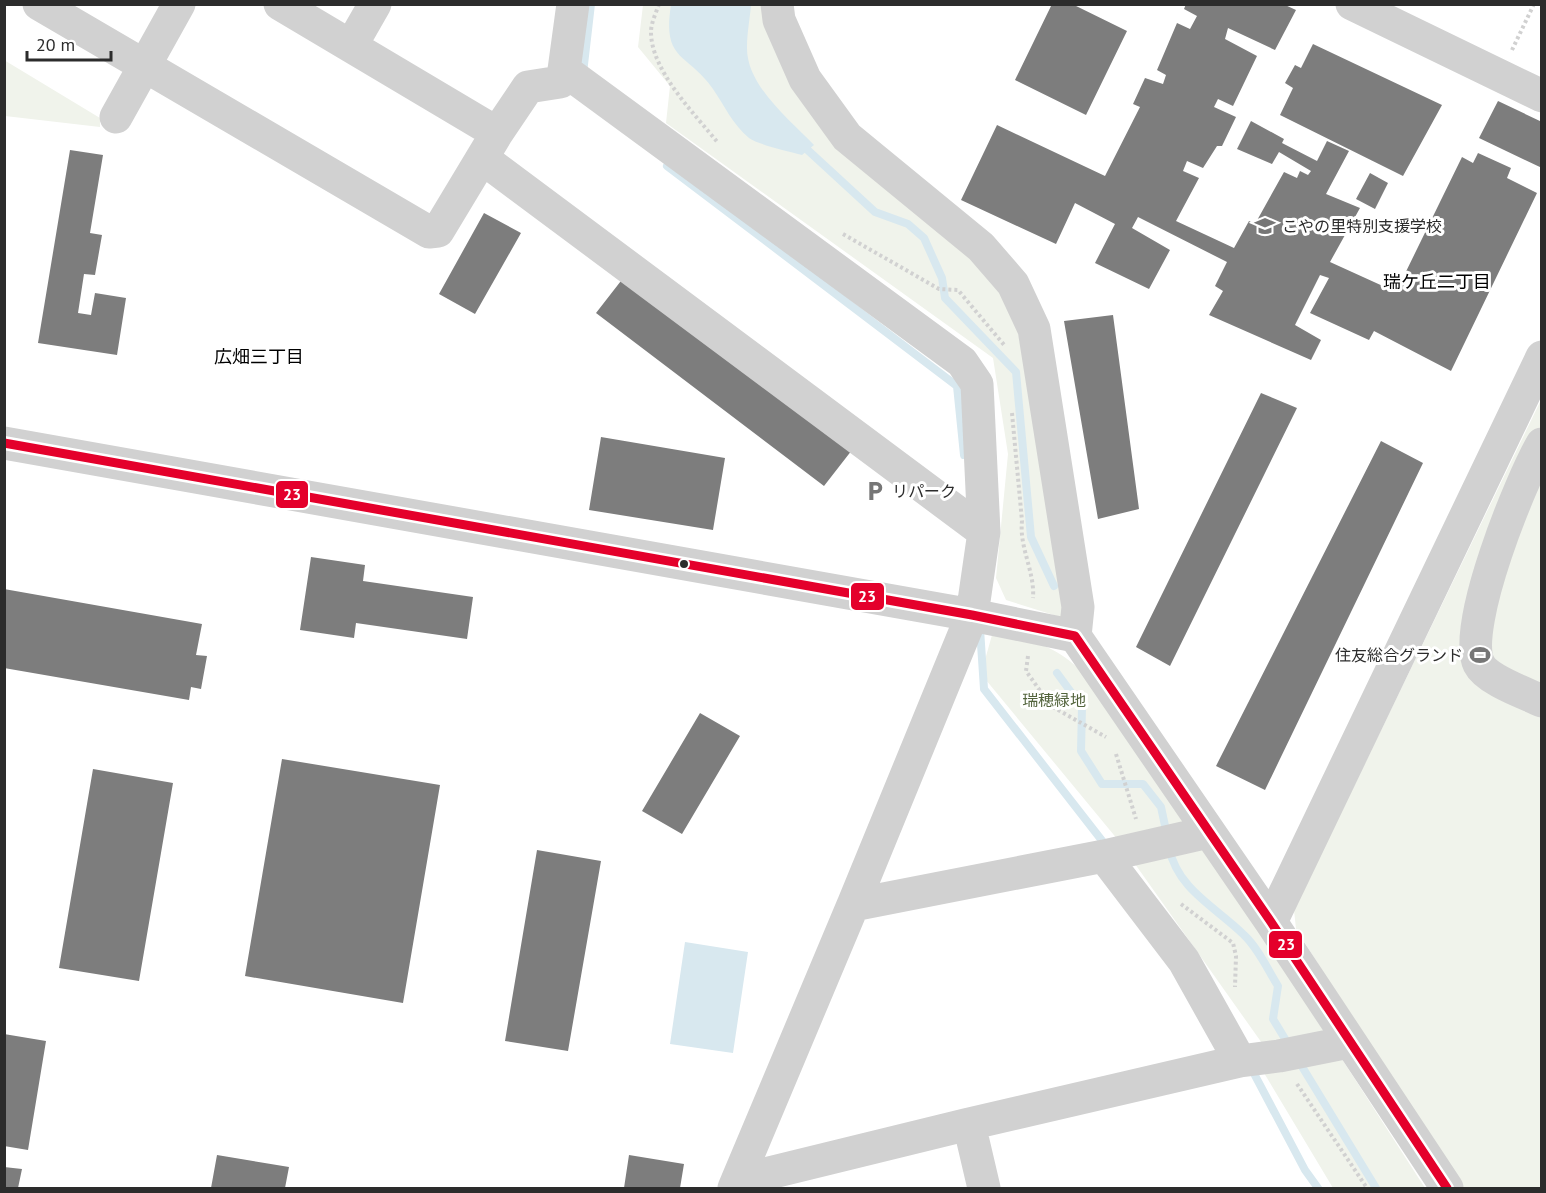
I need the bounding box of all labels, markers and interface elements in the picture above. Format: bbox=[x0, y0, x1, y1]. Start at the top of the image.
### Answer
scale bar bbox=[27, 24, 111, 62]
text: 20 m bbox=[36, 33, 75, 56]
school or university icon: こやの里特別支援学校 bbox=[1253, 214, 1277, 238]
place label: こやの里特別支援学校 bbox=[1282, 216, 1442, 236]
district label: 瑞ケ丘二丁目 bbox=[1383, 270, 1491, 293]
district label: 広畑三丁目 bbox=[214, 345, 304, 368]
parking icon: リパーク bbox=[863, 479, 887, 503]
line badge: 23 bbox=[275, 480, 309, 509]
place label: リパーク bbox=[892, 481, 956, 501]
text: 23 bbox=[283, 484, 301, 504]
unlabelled marker bbox=[678, 558, 690, 570]
line badge: 23 bbox=[850, 582, 885, 611]
text: 23 bbox=[858, 586, 876, 606]
sports icon: 住友総合グランド bbox=[1468, 643, 1492, 667]
place label: 住友総合グランド bbox=[1335, 645, 1463, 665]
park label: 瑞穂緑地 bbox=[1022, 690, 1086, 710]
line badge: 23 bbox=[1268, 930, 1303, 959]
text: 23 bbox=[1277, 934, 1295, 954]

